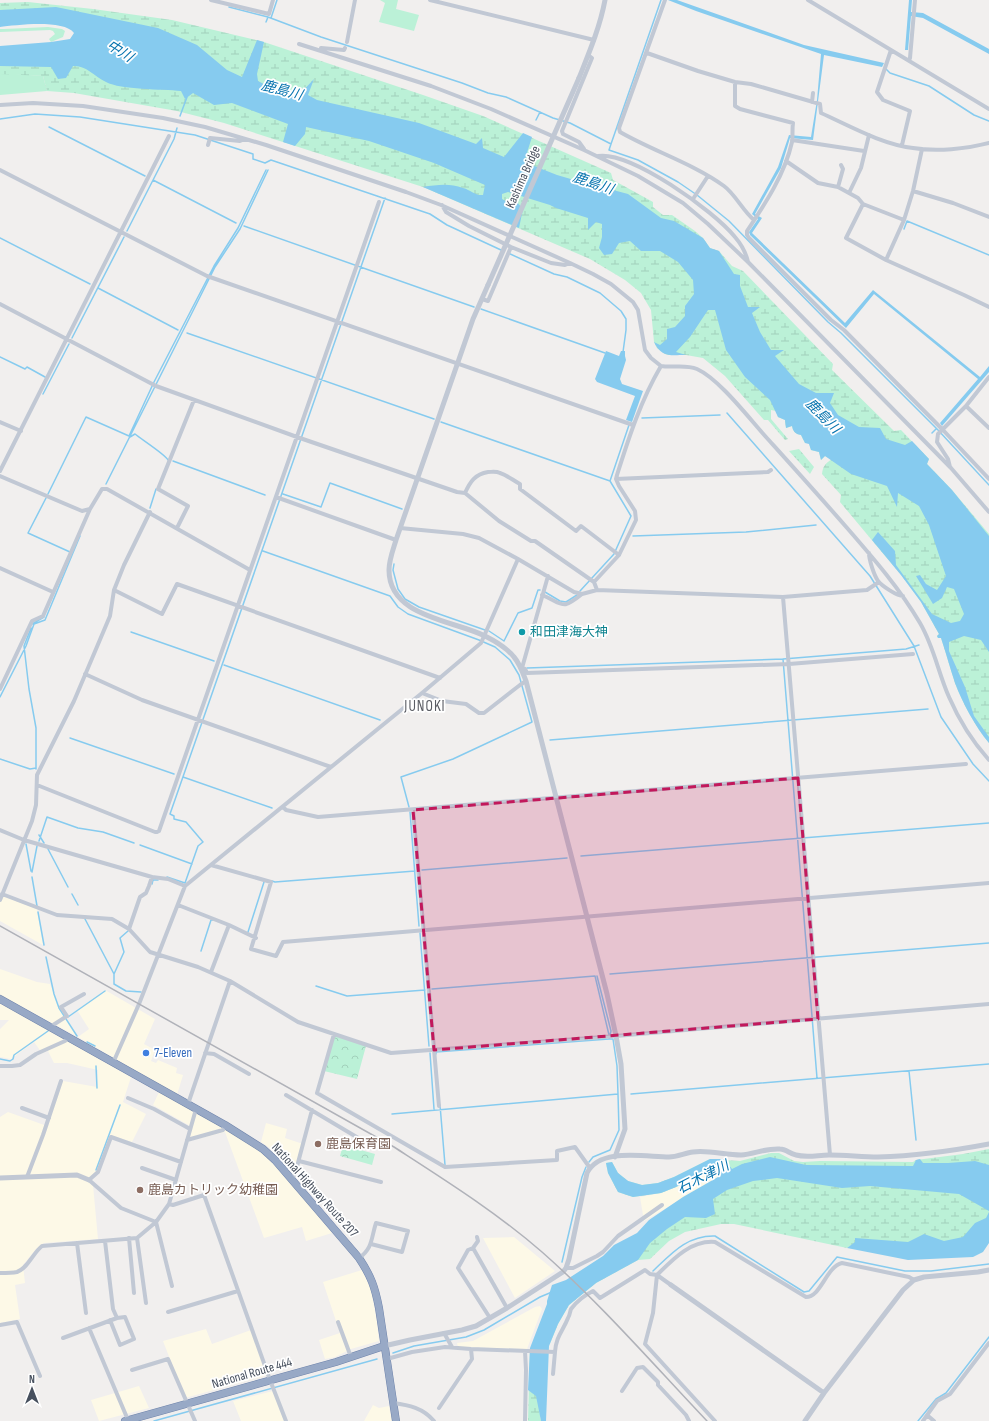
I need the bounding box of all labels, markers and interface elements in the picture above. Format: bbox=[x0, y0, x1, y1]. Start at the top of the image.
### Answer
water label: 中川 bbox=[104, 36, 138, 67]
water label: 鹿島川 bbox=[260, 76, 306, 104]
street label: Kashima Bridge bbox=[502, 143, 544, 211]
water label: 鹿島川 bbox=[570, 168, 618, 199]
water label: 鹿島川 bbox=[802, 395, 845, 438]
place label: 和田津海大神 bbox=[530, 624, 608, 640]
marker: 和田津海大神 bbox=[517, 627, 527, 637]
district label: JUNOKI bbox=[403, 697, 446, 716]
place label: 7-Eleven bbox=[154, 1045, 192, 1061]
marker: 7-Eleven bbox=[141, 1048, 151, 1058]
place label: 鹿島保育園 bbox=[326, 1136, 391, 1152]
street label: National Highway Route 207 bbox=[268, 1139, 362, 1241]
marker: 鹿島保育園 bbox=[313, 1139, 323, 1149]
water label: 石木津川 bbox=[674, 1156, 734, 1197]
place label: 鹿島カトリック幼稚園 bbox=[148, 1182, 278, 1198]
marker: 鹿島カトリック幼稚園 bbox=[135, 1185, 145, 1195]
street label: National Route 444 bbox=[210, 1354, 294, 1392]
north arrow bbox=[12, 1369, 52, 1409]
text: N bbox=[29, 1373, 35, 1386]

